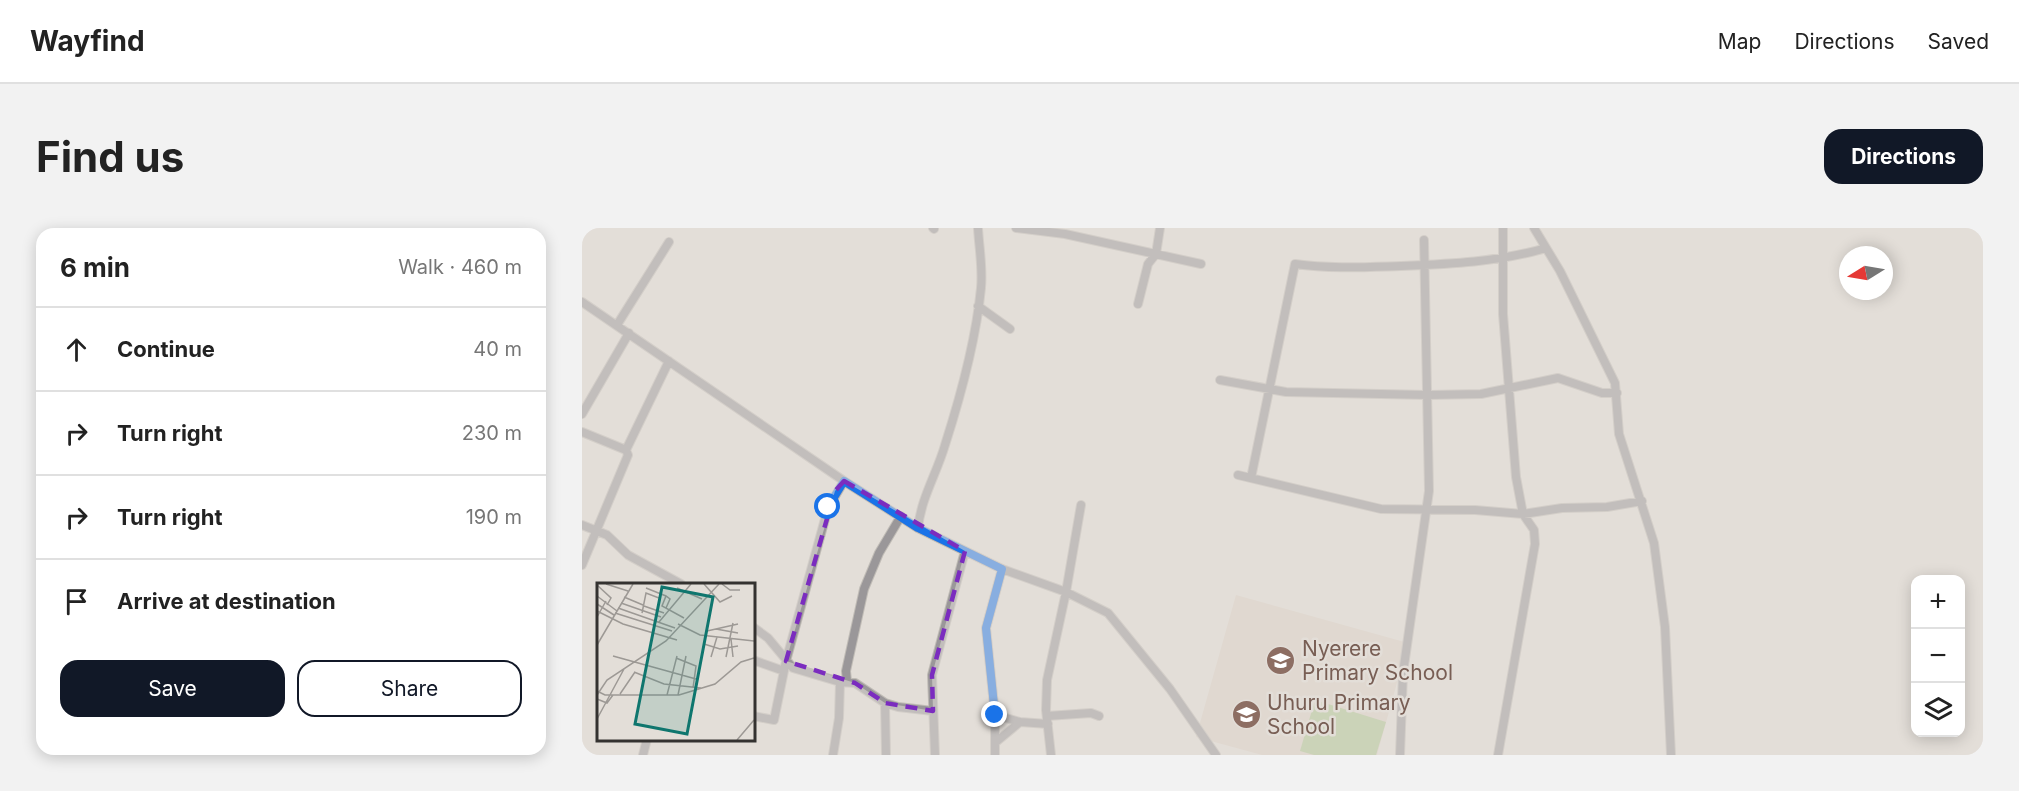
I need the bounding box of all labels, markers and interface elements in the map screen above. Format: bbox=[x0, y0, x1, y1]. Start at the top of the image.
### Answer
text: Wayfind bbox=[30, 24, 145, 58]
text: Map bbox=[1718, 29, 1761, 54]
text: Directions bbox=[1794, 29, 1895, 54]
text: Saved bbox=[1928, 29, 1989, 54]
button: Directions bbox=[1824, 129, 1983, 184]
text: Find us bbox=[36, 131, 184, 182]
north arrow bbox=[1839, 246, 1893, 300]
text: 6 min bbox=[60, 252, 130, 283]
text: Walk · 460 m bbox=[398, 255, 522, 279]
icon: ahead bbox=[60, 333, 93, 366]
text: Continue bbox=[117, 336, 215, 362]
text: 40 m bbox=[473, 337, 522, 361]
icon: right bbox=[60, 417, 93, 450]
text: Turn right bbox=[117, 420, 223, 446]
text: 230 m bbox=[462, 421, 522, 445]
route start bbox=[814, 493, 840, 519]
icon: right bbox=[60, 501, 93, 534]
text: Turn right bbox=[117, 504, 223, 530]
text: 190 m bbox=[466, 505, 522, 529]
map controls bbox=[1911, 575, 1965, 737]
button: + bbox=[1911, 575, 1965, 629]
inset map bbox=[597, 583, 754, 740]
icon: arrive bbox=[60, 585, 93, 618]
text: Arrive at destination bbox=[117, 588, 336, 614]
button: − bbox=[1911, 629, 1965, 683]
place label: Nyerere Primary School bbox=[1302, 636, 1453, 685]
school or university icon: Nyerere Primary School bbox=[1265, 645, 1297, 677]
button: Save bbox=[60, 660, 285, 717]
button: Share bbox=[297, 660, 522, 717]
button: layers bbox=[1911, 683, 1965, 737]
place label: Uhuru Primary School bbox=[1267, 690, 1411, 739]
school or university icon: Uhuru Primary School bbox=[1230, 699, 1262, 731]
route end bbox=[981, 701, 1007, 727]

